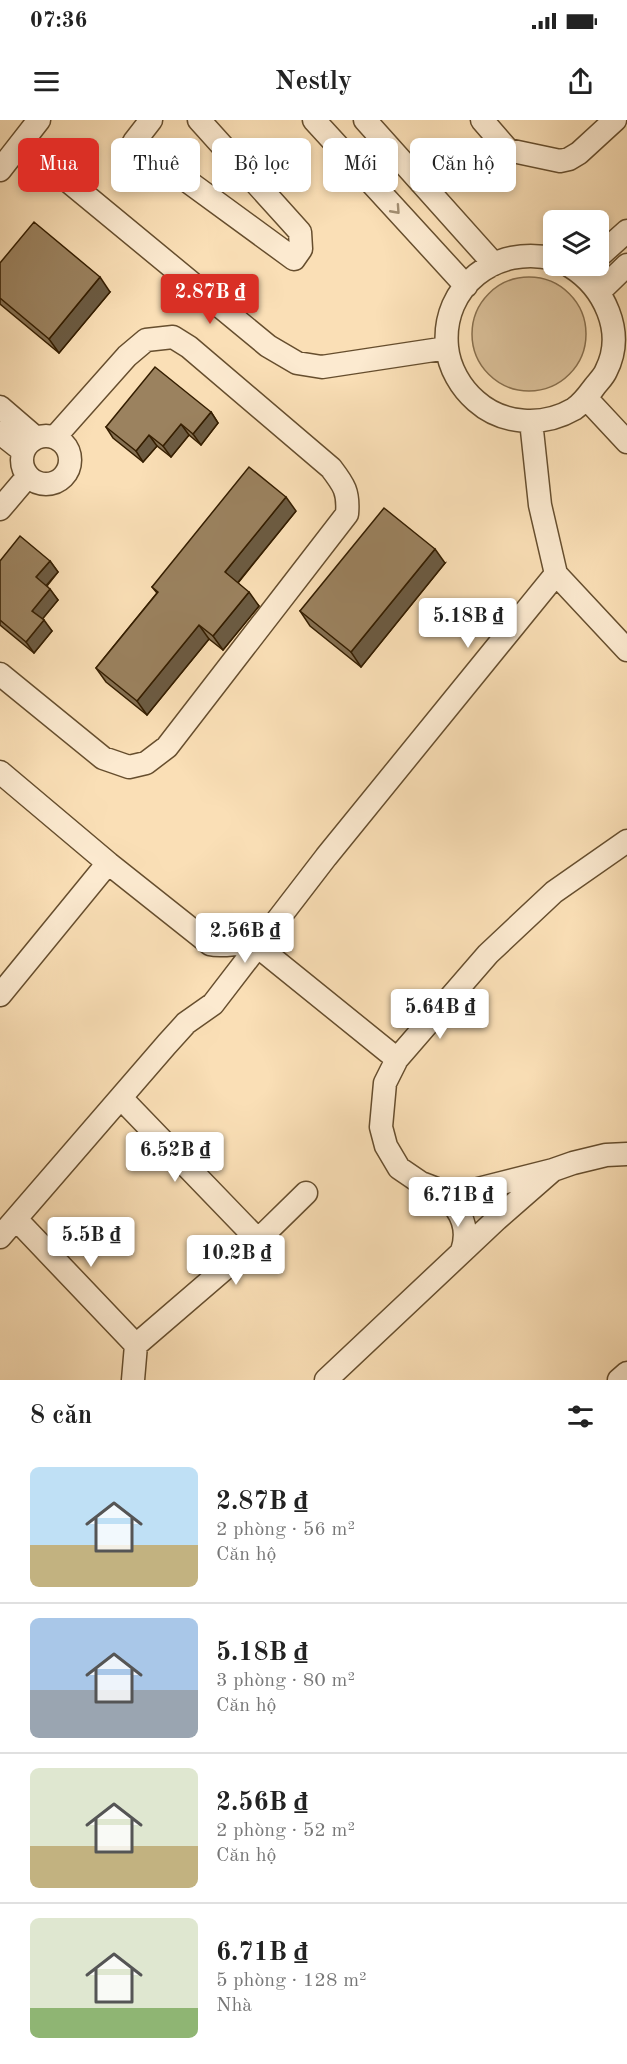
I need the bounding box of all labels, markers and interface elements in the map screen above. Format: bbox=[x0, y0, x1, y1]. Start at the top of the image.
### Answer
text: 07:36 bbox=[30, 10, 87, 32]
icon: menu bbox=[30, 65, 63, 98]
icon: share bbox=[564, 65, 597, 98]
text: Nestly bbox=[275, 68, 352, 95]
chip: Mua bbox=[18, 138, 99, 192]
chip: Thuê bbox=[111, 138, 200, 192]
chip: Bộ lọc bbox=[212, 138, 311, 192]
chip: Mới bbox=[323, 138, 398, 192]
chip: Căn hộ bbox=[410, 138, 516, 192]
one-way arrow bbox=[389, 203, 400, 214]
map controls bbox=[543, 210, 609, 276]
button: layers bbox=[543, 210, 609, 276]
pin: 2.87B ₫ bbox=[155, 274, 265, 325]
text: 2.87B ₫ bbox=[175, 283, 245, 303]
pin: 5.18B ₫ bbox=[413, 598, 523, 649]
text: 5.18B ₫ bbox=[433, 607, 503, 627]
pin: 2.56B ₫ bbox=[190, 913, 300, 964]
text: 2.56B ₫ bbox=[210, 922, 280, 942]
pin: 5.64B ₫ bbox=[385, 989, 495, 1040]
text: 5.64B ₫ bbox=[405, 998, 475, 1018]
pin: 6.52B ₫ bbox=[120, 1132, 230, 1183]
text: 6.52B ₫ bbox=[140, 1141, 210, 1161]
pin: 6.71B ₫ bbox=[403, 1177, 513, 1228]
text: 6.71B ₫ bbox=[423, 1186, 493, 1206]
pin: 5.5B ₫ bbox=[42, 1217, 140, 1268]
text: 5.5B ₫ bbox=[62, 1226, 120, 1246]
pin: 10.2B ₫ bbox=[181, 1235, 291, 1286]
text: 10.2B ₫ bbox=[201, 1244, 271, 1264]
icon: filters bbox=[564, 1400, 597, 1433]
text: 8 căn bbox=[30, 1403, 92, 1429]
text: 2.87B ₫ bbox=[216, 1489, 308, 1515]
icon: home bbox=[78, 1491, 150, 1563]
text: 2 phòng · 56 m² bbox=[216, 1520, 355, 1540]
text: Căn hộ bbox=[216, 1545, 276, 1565]
text: 5.18B ₫ bbox=[216, 1640, 308, 1666]
icon: home bbox=[78, 1642, 150, 1714]
text: 3 phòng · 80 m² bbox=[216, 1671, 355, 1691]
text: Căn hộ bbox=[216, 1696, 276, 1716]
text: 2.56B ₫ bbox=[216, 1790, 308, 1816]
icon: home bbox=[78, 1792, 150, 1864]
text: 2 phòng · 52 m² bbox=[216, 1821, 355, 1841]
text: Căn hộ bbox=[216, 1846, 276, 1866]
text: 6.71B ₫ bbox=[216, 1940, 308, 1966]
icon: home bbox=[78, 1942, 150, 2014]
text: 5 phòng · 128 m² bbox=[216, 1971, 367, 1991]
text: Nhà bbox=[216, 1996, 252, 2016]

